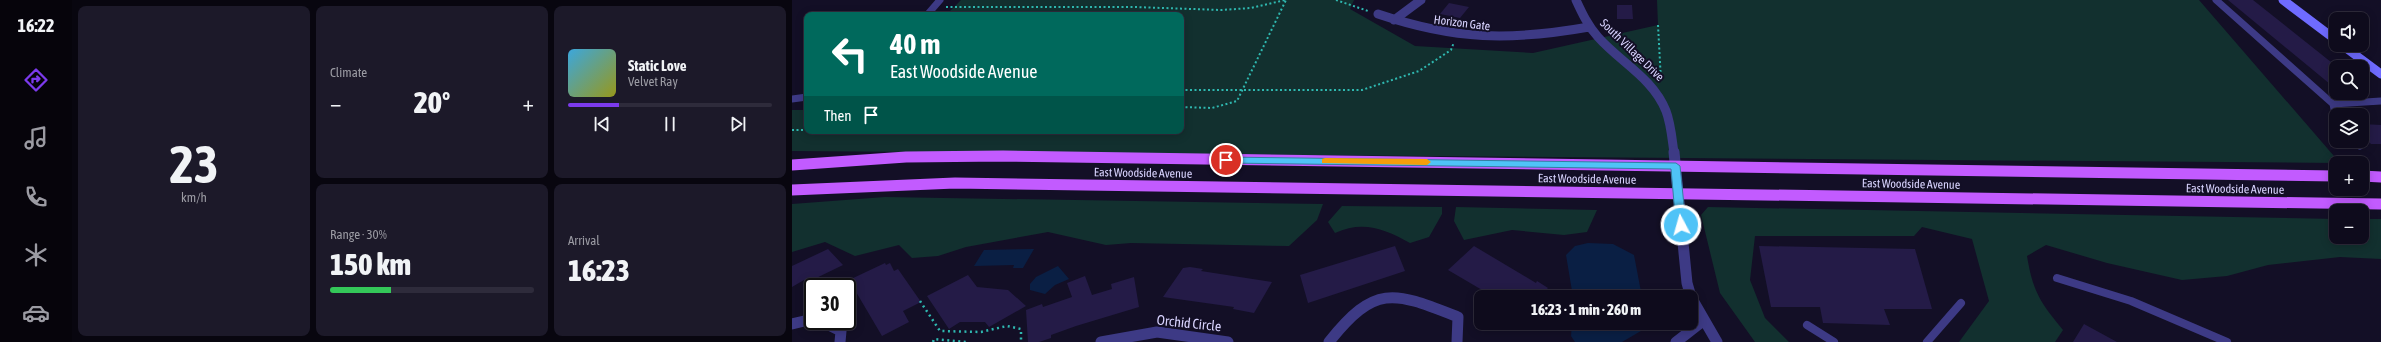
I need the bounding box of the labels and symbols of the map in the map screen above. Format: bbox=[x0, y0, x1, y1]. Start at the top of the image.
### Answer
street label: Horizon Gate bbox=[1433, 13, 1491, 33]
street label: South Village Drive bbox=[1597, 16, 1667, 84]
pin bbox=[1209, 143, 1243, 177]
street label: East Woodside Avenue bbox=[1094, 165, 1192, 181]
street label: East Woodside Avenue bbox=[1538, 171, 1636, 187]
street label: East Woodside Avenue bbox=[1862, 176, 1960, 192]
street label: East Woodside Avenue bbox=[2186, 181, 2284, 197]
position arrow bbox=[1660, 204, 1702, 246]
speed limit sign: 30 bbox=[804, 278, 856, 330]
street label: Orchid Circle bbox=[1156, 312, 1222, 334]

